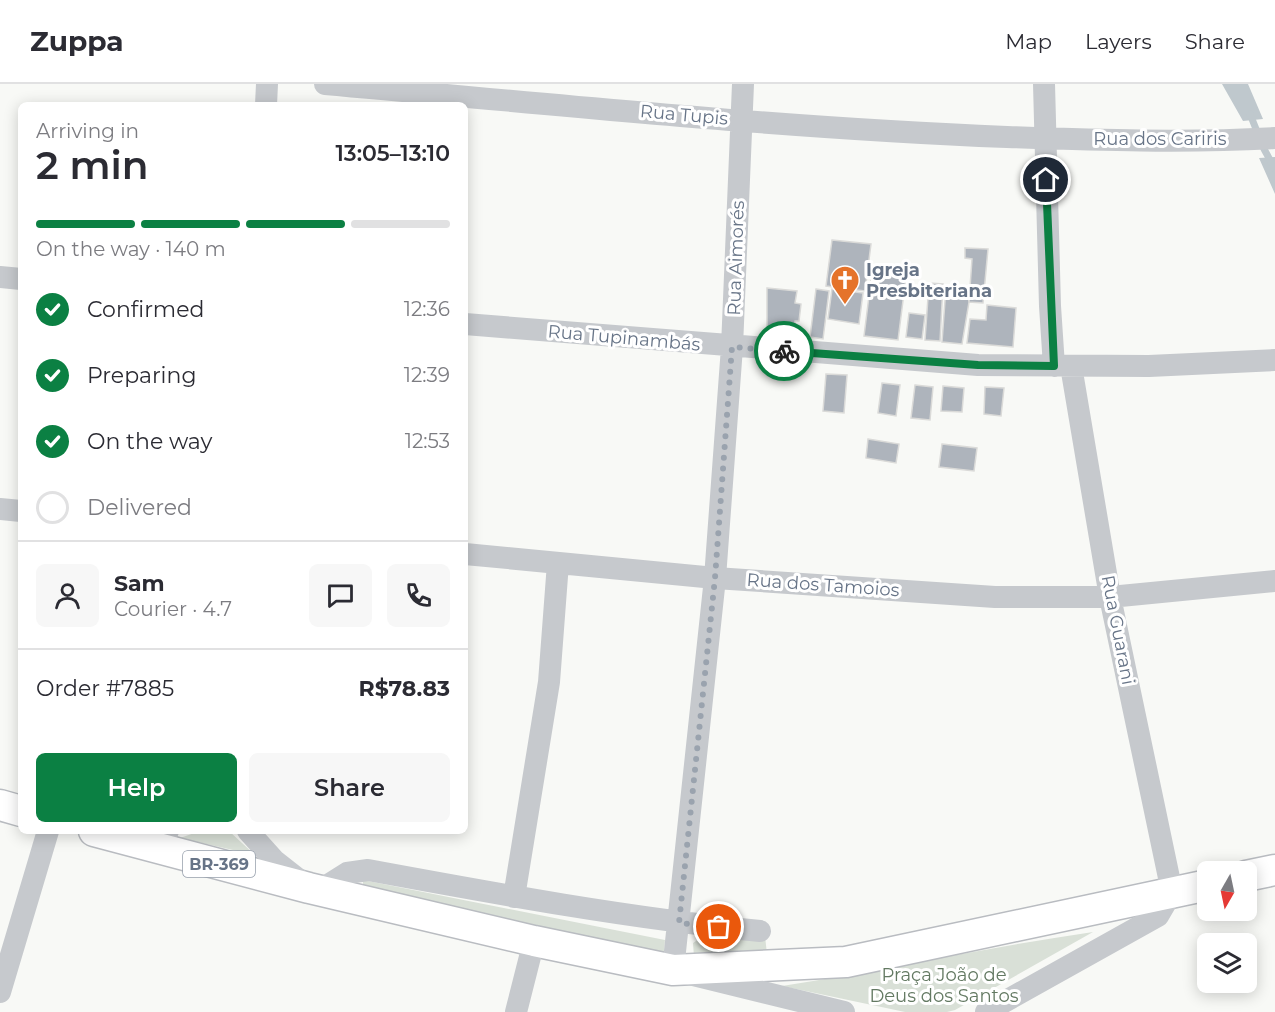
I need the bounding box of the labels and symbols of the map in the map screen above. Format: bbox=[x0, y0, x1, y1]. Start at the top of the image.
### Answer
street label: Rua Tupis bbox=[639, 100, 729, 130]
street label: Rua dos Cariris bbox=[1093, 128, 1227, 150]
pin bbox=[1020, 154, 1071, 205]
street label: Rua Aimorés bbox=[723, 200, 749, 316]
place label: Igreja Presbiteriana bbox=[866, 259, 992, 302]
church icon: Igreja Presbiteriana bbox=[829, 264, 861, 306]
street label: Rua Tupinambás bbox=[547, 320, 701, 356]
courier bbox=[754, 321, 814, 381]
street label: Rua dos Tamoios bbox=[746, 569, 900, 601]
street label: Rua Guarani bbox=[1097, 573, 1139, 687]
road number: BR-369 bbox=[183, 851, 255, 877]
north arrow bbox=[1197, 861, 1257, 921]
pin bbox=[693, 901, 744, 952]
park label: Praça João de Deus dos Santos bbox=[869, 964, 1019, 1007]

